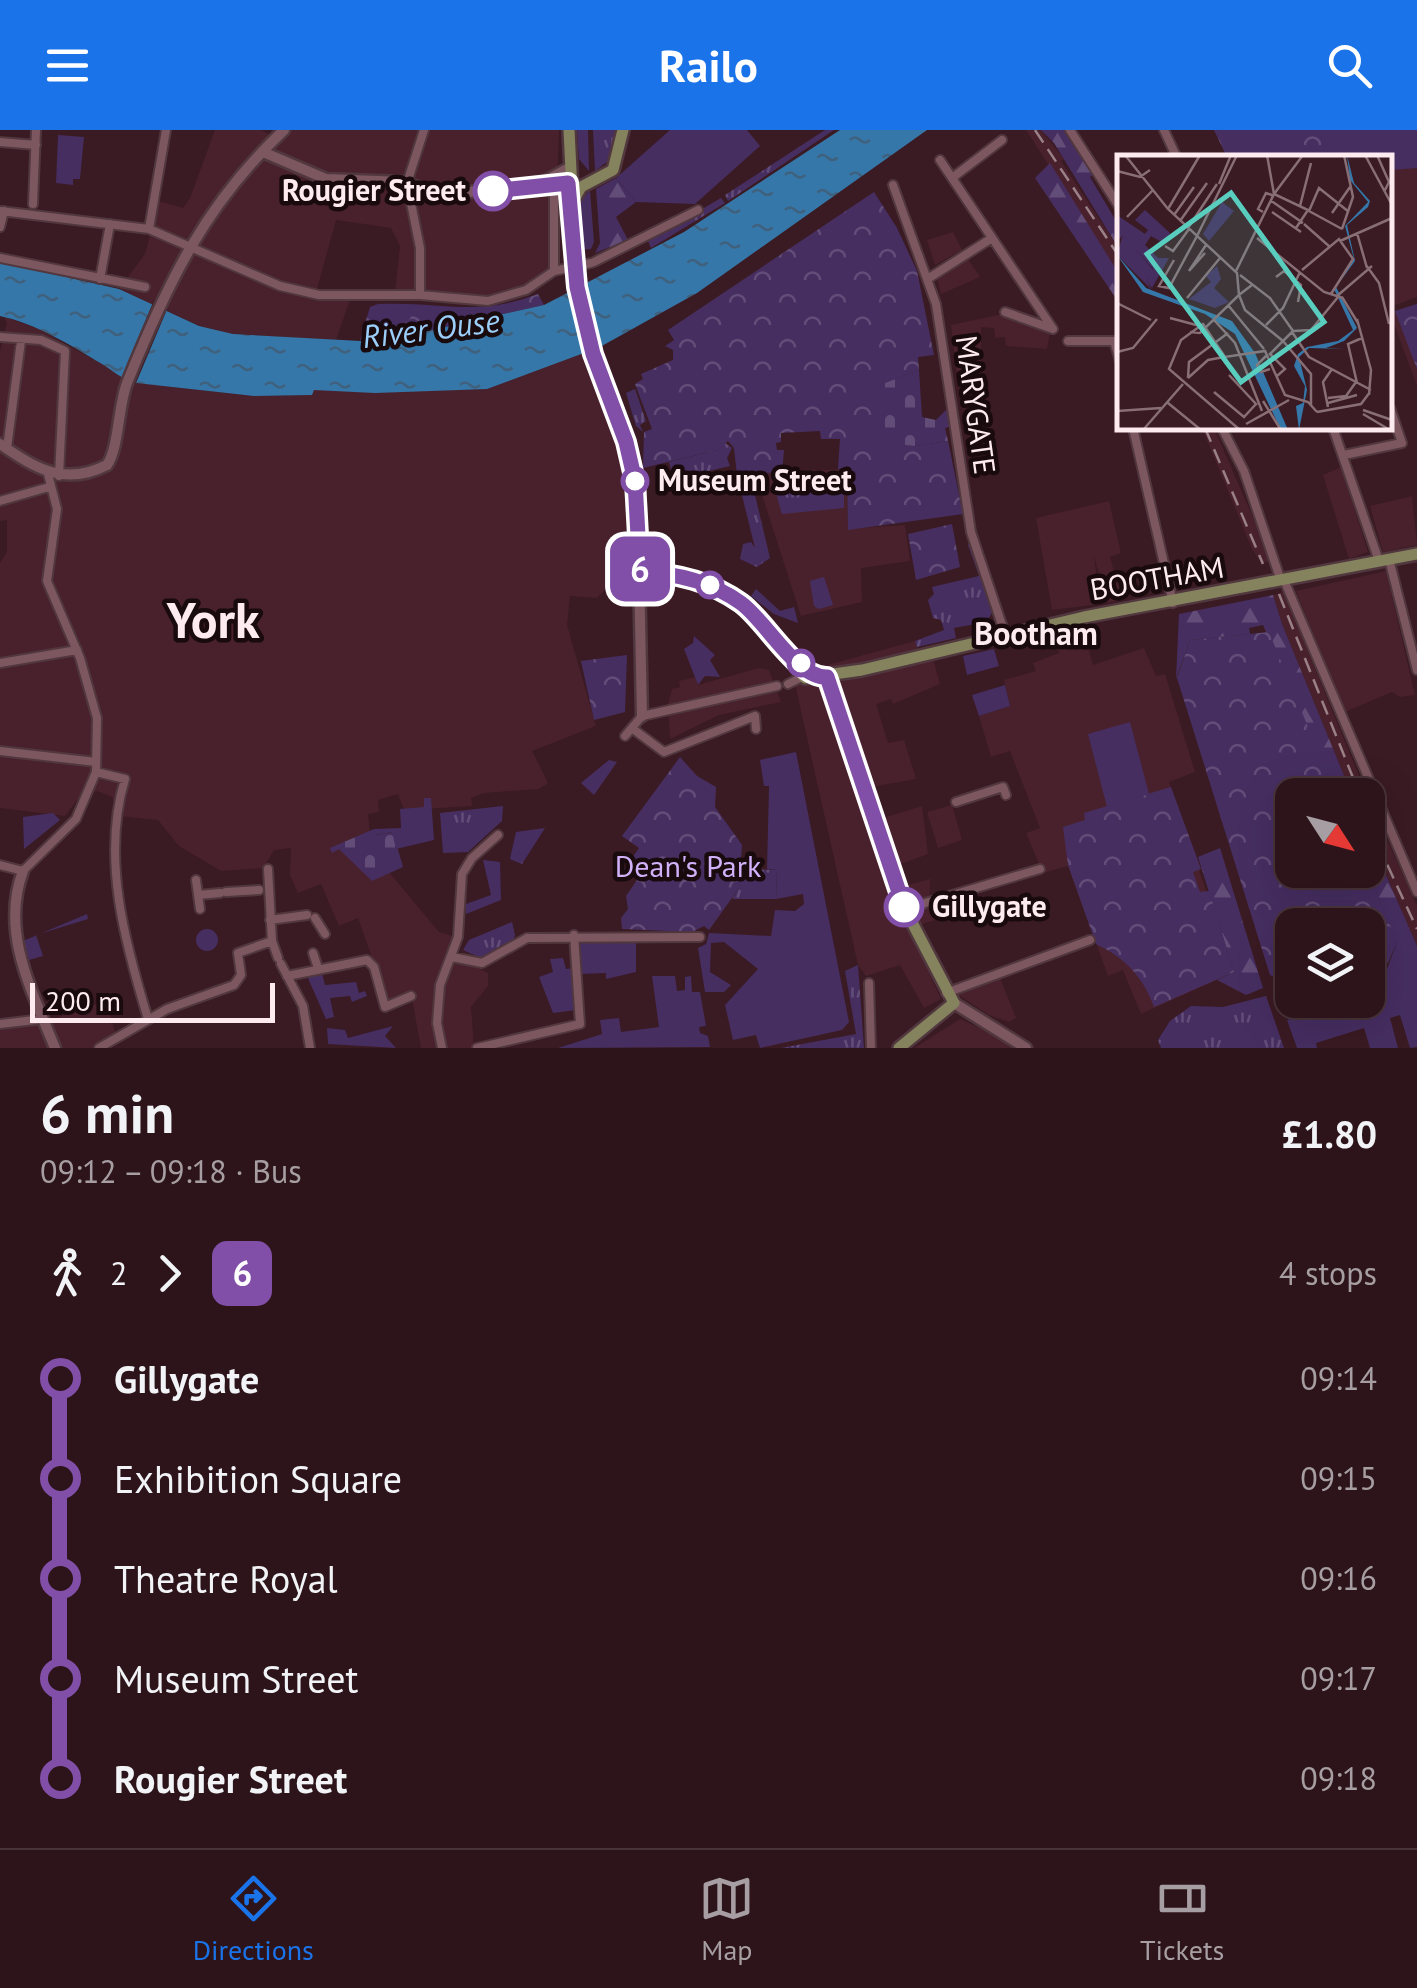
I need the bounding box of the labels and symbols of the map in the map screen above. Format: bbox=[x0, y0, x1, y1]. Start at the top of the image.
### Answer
inset map bbox=[1117, 155, 1392, 430]
place label: Rougier Street bbox=[282, 170, 467, 209]
marker: Rougier Street bbox=[474, 172, 512, 210]
water label: River Ouse bbox=[360, 299, 502, 357]
street label: MARYGATE bbox=[947, 333, 1006, 477]
place label: Museum Street bbox=[658, 460, 852, 499]
marker: Museum Street bbox=[622, 468, 648, 494]
line badge: 6 bbox=[608, 536, 672, 602]
street label: BOOTHAM bbox=[1087, 547, 1227, 608]
unlabelled marker bbox=[697, 572, 723, 598]
district label: York bbox=[165, 587, 260, 652]
district label: Bootham bbox=[974, 612, 1098, 654]
unlabelled marker bbox=[788, 650, 814, 676]
north arrow bbox=[1275, 778, 1385, 888]
park label: Dean's Park bbox=[615, 846, 762, 885]
place label: Gillygate bbox=[932, 886, 1047, 925]
marker: Gillygate bbox=[885, 888, 923, 926]
scale bar bbox=[30, 978, 275, 1023]

